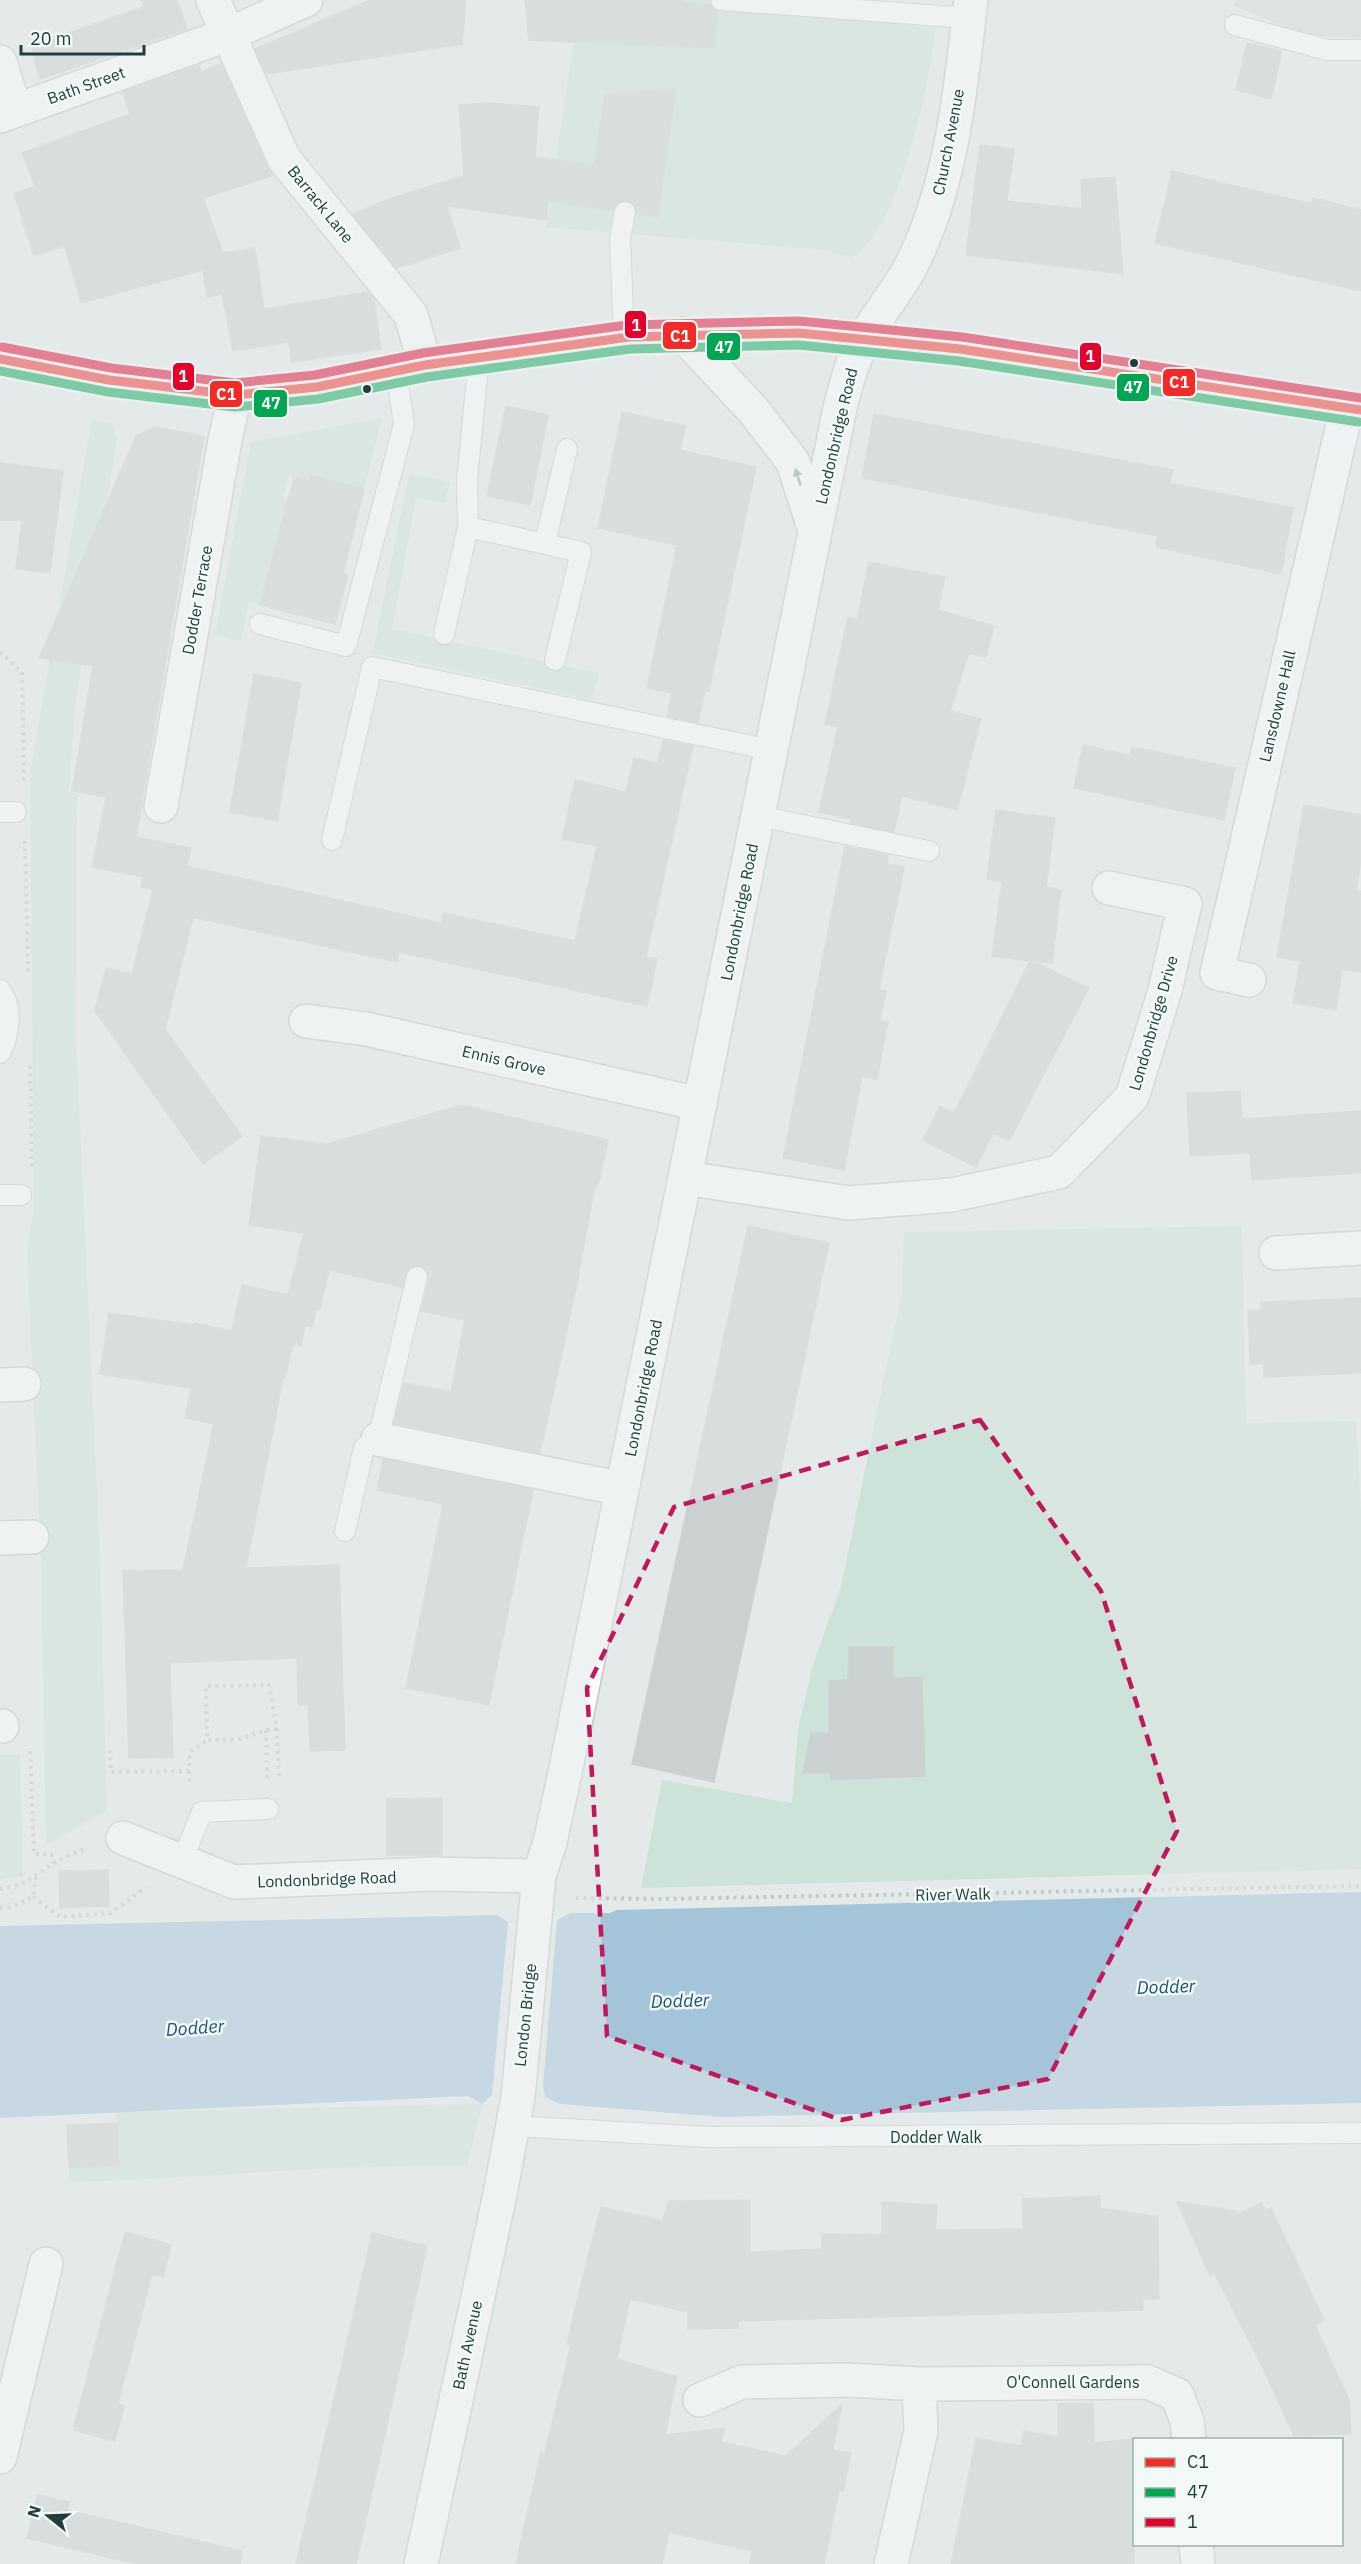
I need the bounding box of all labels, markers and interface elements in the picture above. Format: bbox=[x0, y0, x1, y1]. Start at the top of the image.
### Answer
scale bar bbox=[21, 18, 144, 56]
text: 20 m bbox=[30, 27, 72, 50]
street label: Bath Street bbox=[44, 62, 128, 108]
street label: Church Avenue bbox=[928, 87, 968, 197]
street label: Barrack Lane bbox=[284, 161, 358, 247]
line badge: 1 bbox=[624, 310, 647, 339]
text: 1 bbox=[631, 315, 641, 335]
line badge: C1 bbox=[662, 321, 697, 350]
text: C1 bbox=[670, 326, 690, 346]
line badge: 47 bbox=[706, 332, 741, 361]
text: 47 bbox=[714, 337, 734, 357]
line badge: 1 bbox=[1079, 342, 1102, 371]
text: 1 bbox=[1085, 346, 1095, 366]
unlabelled marker bbox=[1128, 357, 1140, 369]
line badge: 1 bbox=[172, 362, 195, 391]
text: 1 bbox=[178, 366, 188, 386]
street label: Londonbridge Road bbox=[811, 366, 861, 506]
line badge: C1 bbox=[1162, 368, 1196, 397]
text: C1 bbox=[1169, 372, 1189, 392]
line badge: 47 bbox=[1116, 373, 1150, 402]
text: 47 bbox=[1123, 377, 1143, 397]
line badge: C1 bbox=[209, 380, 243, 408]
unlabelled marker bbox=[361, 383, 373, 395]
text: C1 bbox=[216, 384, 236, 404]
line badge: 47 bbox=[253, 389, 288, 418]
text: 47 bbox=[261, 393, 281, 413]
one-way arrow bbox=[792, 468, 802, 486]
street label: Dodder Terrace bbox=[178, 544, 216, 656]
street label: Lansdowne Hall bbox=[1254, 648, 1300, 764]
street label: Londonbridge Road bbox=[716, 842, 762, 982]
street label: Londonbridge Drive bbox=[1124, 953, 1182, 1093]
street label: Ennis Grove bbox=[460, 1041, 548, 1079]
street label: Londonbridge Road bbox=[620, 1318, 666, 1458]
street label: Londonbridge Road bbox=[257, 1867, 397, 1891]
street label: River Walk bbox=[915, 1883, 992, 1905]
street label: London Bridge bbox=[510, 1962, 540, 2068]
water label: Dodder bbox=[1136, 1974, 1196, 1999]
water label: Dodder bbox=[650, 1988, 710, 2013]
water label: Dodder bbox=[165, 2014, 225, 2041]
street label: Dodder Walk bbox=[890, 2127, 983, 2147]
street label: Bath Avenue bbox=[448, 2298, 486, 2392]
street label: O'Connell Gardens bbox=[1006, 2372, 1140, 2392]
legend bbox=[1133, 2438, 1343, 2546]
text: C1 bbox=[1187, 2450, 1209, 2473]
text: 47 bbox=[1187, 2480, 1209, 2503]
north arrow bbox=[18, 2486, 78, 2546]
text: N bbox=[22, 2503, 45, 2520]
text: 1 bbox=[1187, 2510, 1198, 2533]

